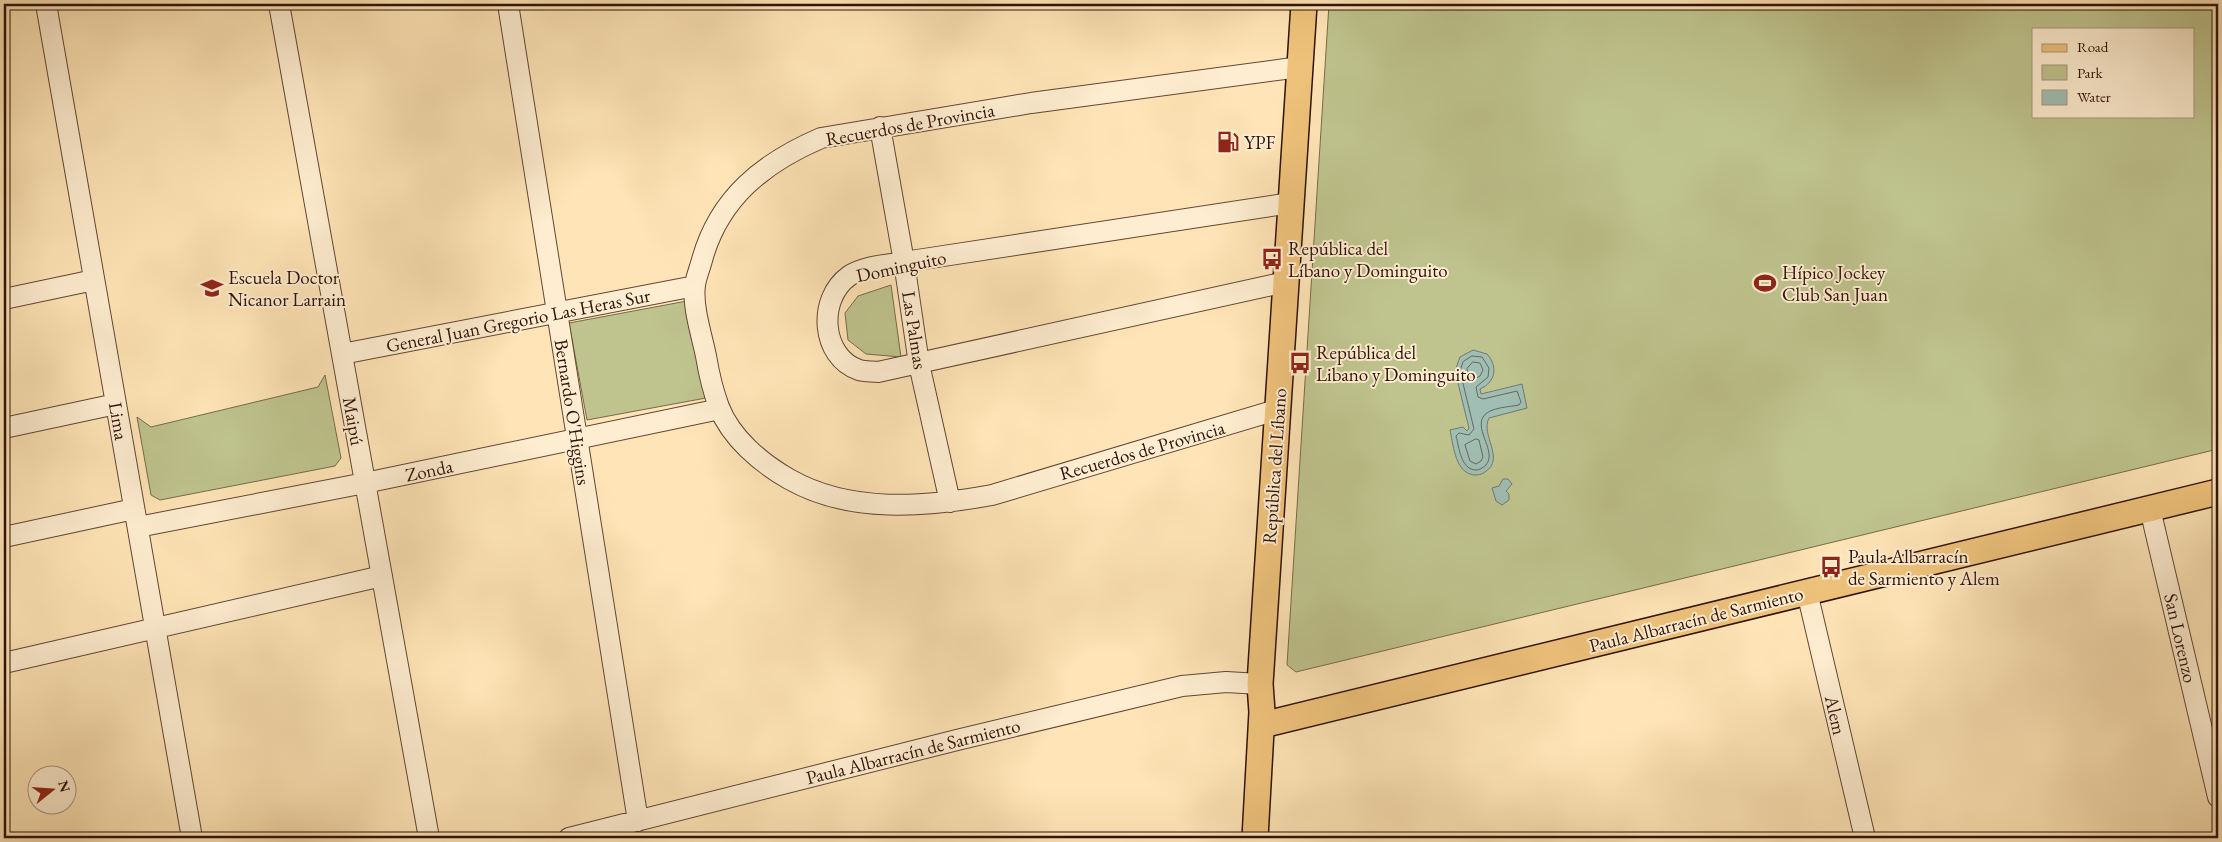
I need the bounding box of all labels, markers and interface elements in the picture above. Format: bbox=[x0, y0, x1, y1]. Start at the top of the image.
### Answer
legend bbox=[2032, 28, 2194, 118]
text: Road bbox=[2077, 37, 2109, 56]
text: Park bbox=[2077, 63, 2104, 82]
text: Water bbox=[2077, 87, 2111, 106]
street label: Recuerdos de Provincia bbox=[824, 97, 997, 152]
fuel station icon: YPF bbox=[1215, 129, 1241, 155]
place label: YPF bbox=[1244, 130, 1275, 155]
place label: República del Líbano y Dominguito bbox=[1288, 236, 1448, 283]
street label: Dominguito bbox=[854, 245, 948, 288]
bus stop icon: República del Líbano y Dominguito bbox=[1259, 246, 1285, 272]
place label: Hípico Jockey Club San Juan bbox=[1782, 260, 1888, 307]
place label: Escuela Doctor Nicanor Larrain bbox=[228, 265, 346, 312]
sports icon: Hípico Jockey Club San Juan bbox=[1752, 270, 1778, 296]
school or university icon: Escuela Doctor Nicanor Larrain bbox=[199, 275, 225, 301]
street label: General Juan Gregorio Las Heras Sur bbox=[384, 282, 653, 358]
street label: Las Palmas bbox=[896, 289, 933, 371]
street label: Bernardo O'Higgins bbox=[549, 337, 596, 487]
place label: República del Libano y Dominguito bbox=[1316, 340, 1476, 387]
bus stop icon: República del Libano y Dominguito bbox=[1287, 350, 1313, 376]
street label: República del Líbano bbox=[1257, 387, 1292, 545]
street label: Maipú bbox=[337, 395, 370, 447]
street label: Lima bbox=[103, 400, 134, 442]
street label: Recuerdos de Provincia bbox=[1057, 415, 1228, 486]
street label: Zonda bbox=[403, 453, 456, 488]
place label: Paula Albarracín de Sarmiento y Alem bbox=[1848, 544, 2000, 591]
bus stop icon: Paula Albarracín de Sarmiento y Alem bbox=[1818, 554, 1844, 580]
street label: Paula Albarracín de Sarmiento bbox=[1586, 581, 1806, 658]
street label: San Lorenzo bbox=[2158, 591, 2203, 685]
street label: Alem bbox=[1819, 692, 1852, 738]
street label: Paula Albarracín de Sarmiento bbox=[803, 713, 1023, 790]
north arrow bbox=[28, 764, 78, 814]
text: N bbox=[54, 778, 75, 795]

